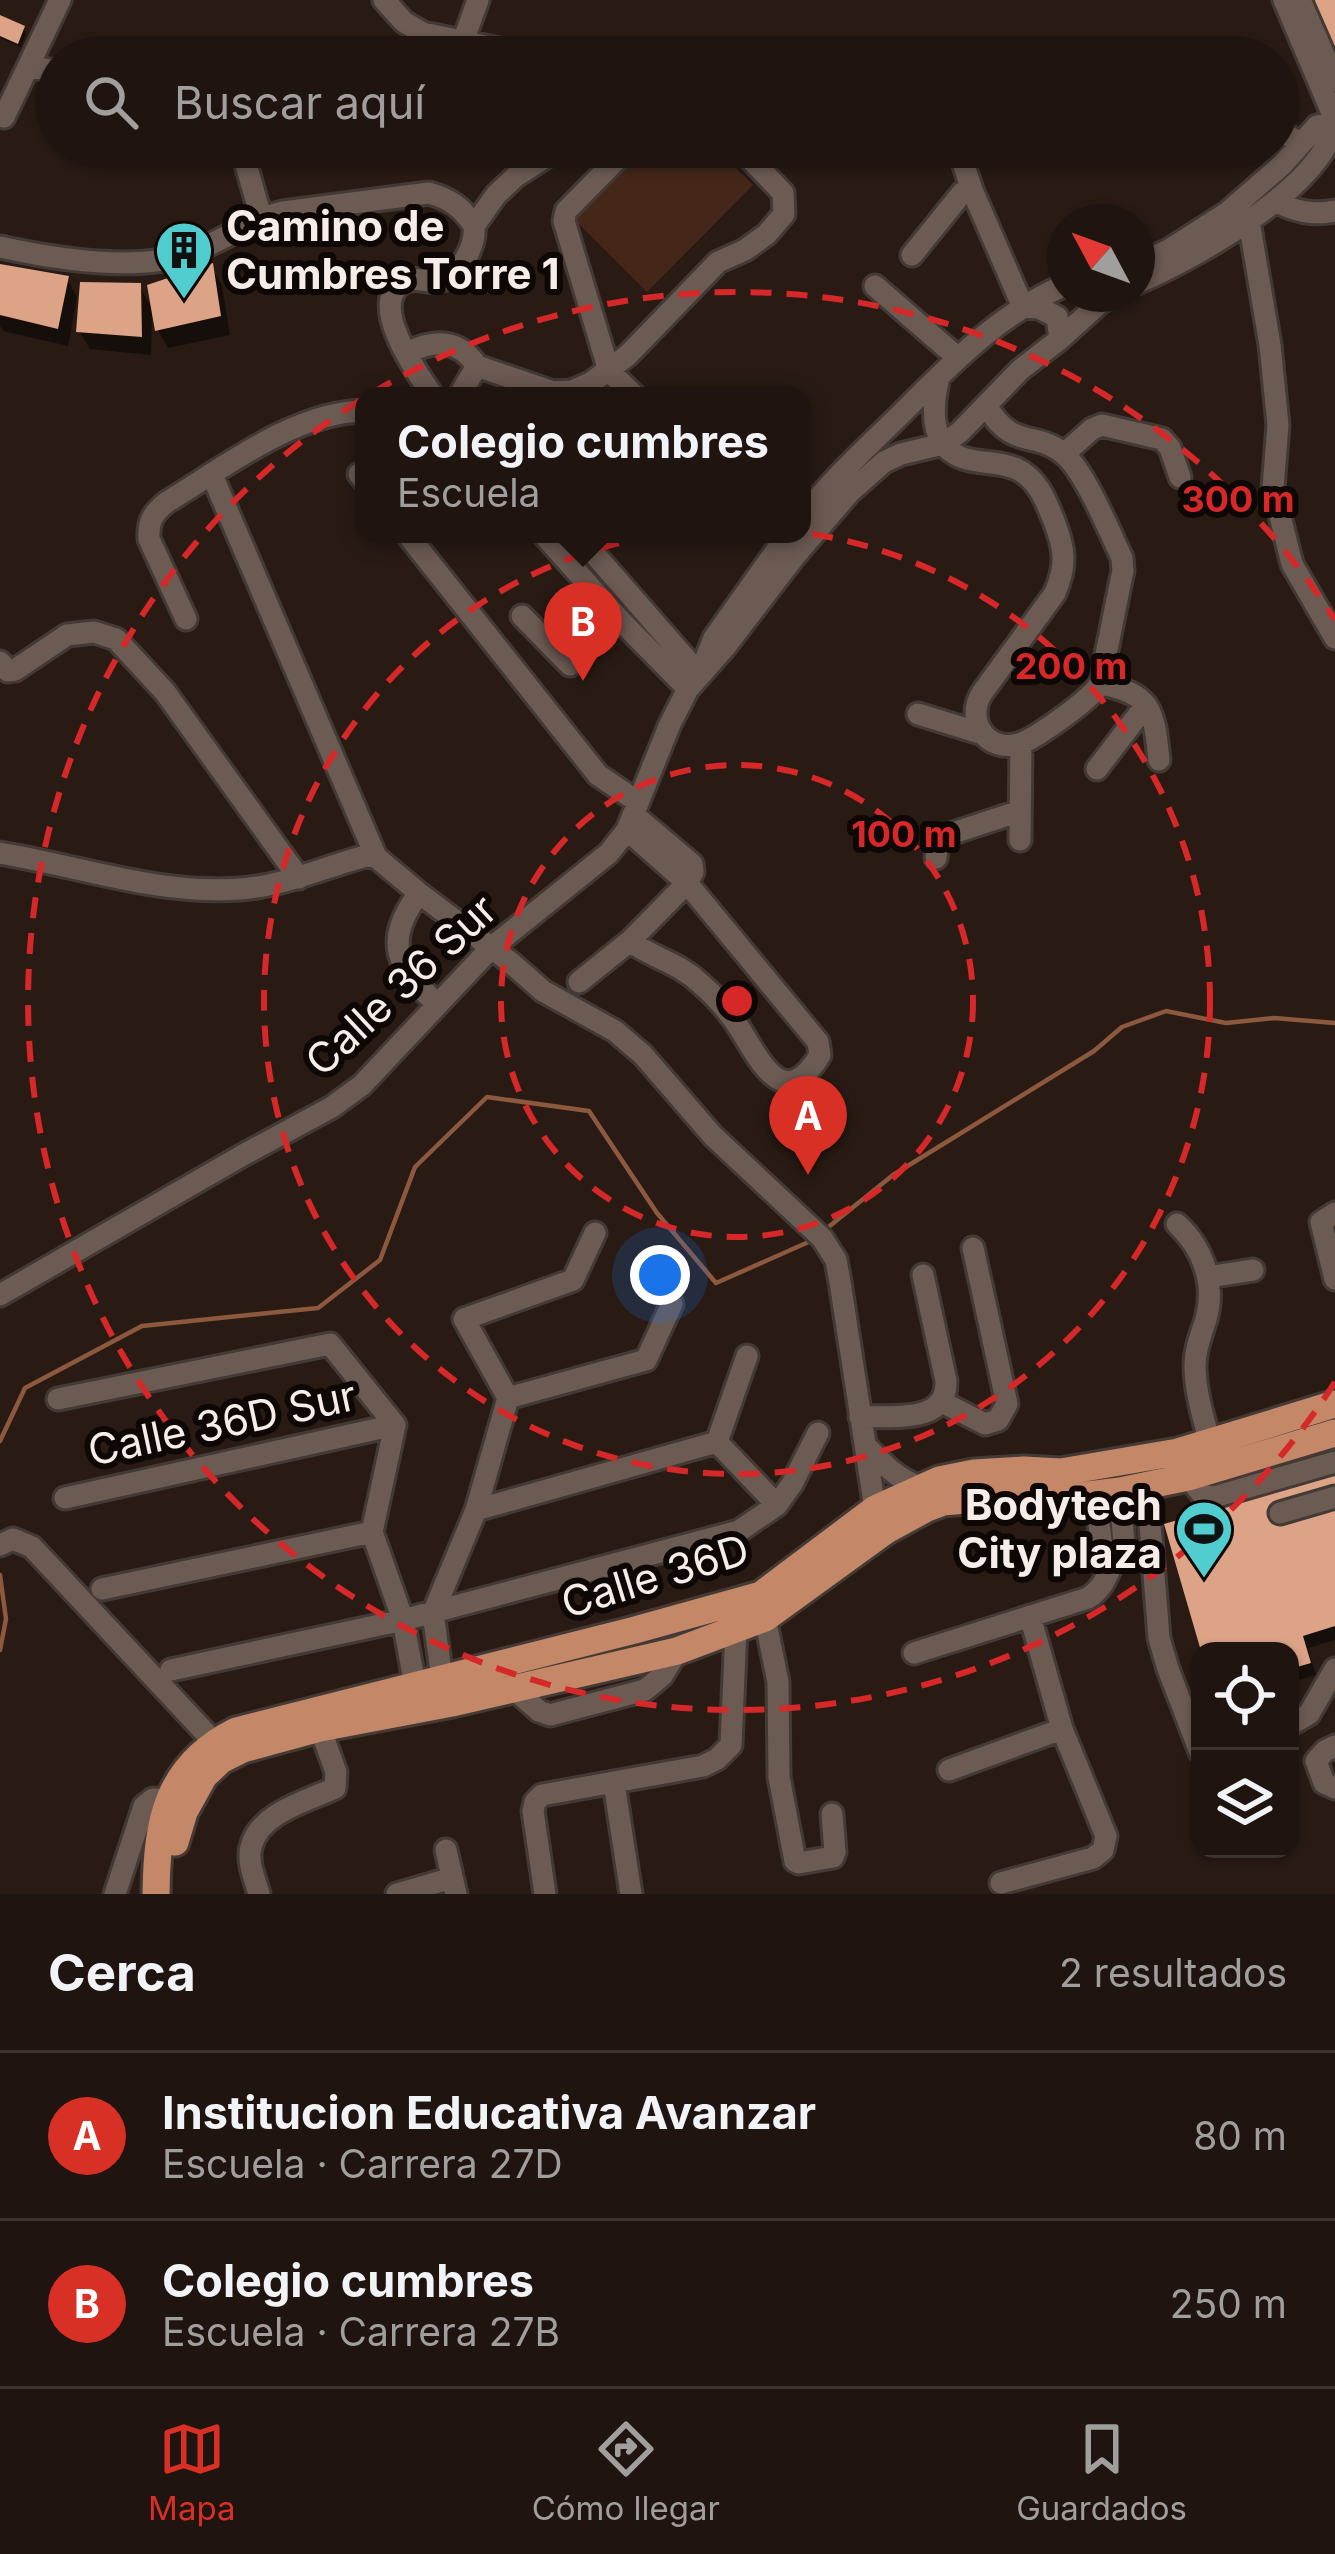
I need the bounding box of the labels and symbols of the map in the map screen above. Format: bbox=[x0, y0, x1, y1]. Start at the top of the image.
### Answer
place label: Camino de Cumbres Torre 1 bbox=[226, 200, 560, 299]
north arrow bbox=[1047, 204, 1155, 312]
building icon: Camino de Cumbres Torre 1 bbox=[153, 219, 215, 301]
text: 300 m bbox=[1181, 477, 1295, 521]
pin: B bbox=[544, 582, 622, 681]
text: 200 m bbox=[1015, 644, 1127, 688]
text: 100 m bbox=[851, 812, 957, 856]
street label: Calle 36 Sur bbox=[295, 883, 507, 1086]
centre of rings bbox=[716, 980, 758, 1022]
pin: A bbox=[769, 1076, 847, 1175]
your location bbox=[630, 1245, 690, 1305]
street label: Calle 36D Sur bbox=[83, 1369, 361, 1476]
place label: Bodytech City plaza bbox=[957, 1479, 1162, 1578]
sports icon: Bodytech City plaza bbox=[1173, 1498, 1235, 1580]
street label: Calle 36D bbox=[555, 1523, 755, 1628]

